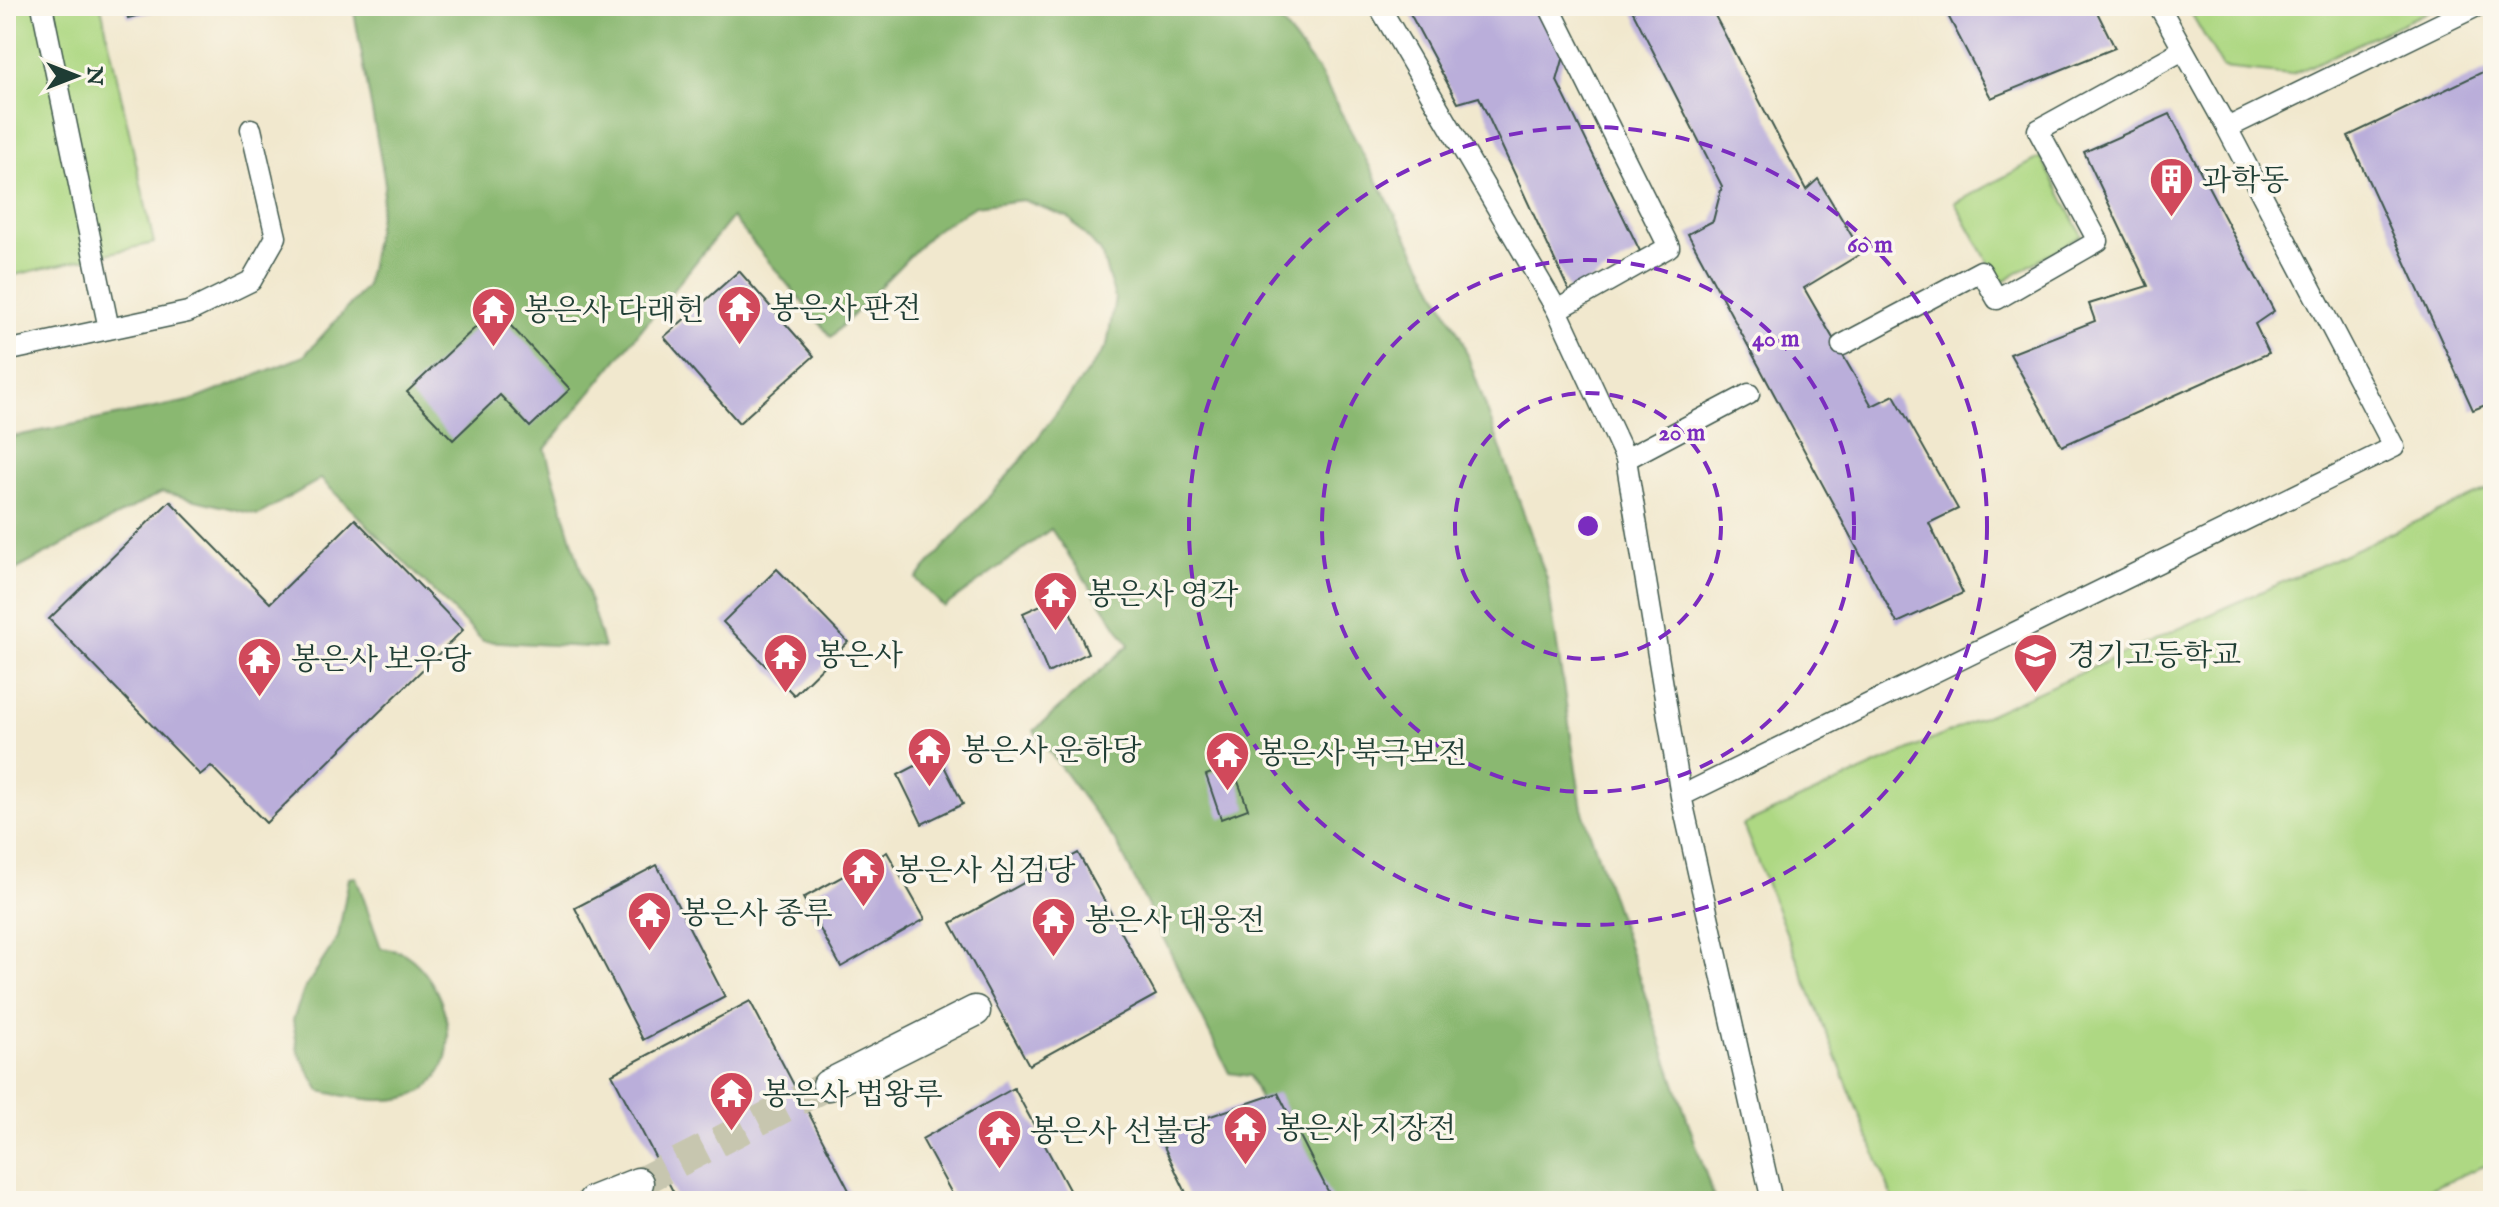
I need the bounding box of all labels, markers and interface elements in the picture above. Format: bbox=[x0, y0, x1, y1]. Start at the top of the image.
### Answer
north arrow bbox=[36, 36, 116, 116]
text: N bbox=[80, 65, 108, 86]
building icon: 과학동 bbox=[2147, 156, 2195, 219]
place label: 과학동 bbox=[2202, 163, 2289, 201]
text: 60 m bbox=[1847, 230, 1893, 261]
temple icon: 봉은사 판전 bbox=[715, 284, 763, 347]
temple icon: 봉은사 다래헌 bbox=[469, 286, 517, 349]
place label: 봉은사 판전 bbox=[770, 291, 921, 329]
place label: 봉은사 다래헌 bbox=[524, 293, 704, 331]
text: 40 m bbox=[1752, 324, 1800, 355]
text: 20 m bbox=[1659, 418, 1706, 449]
centre of rings bbox=[1574, 512, 1602, 540]
temple icon: 봉은사 영각 bbox=[1032, 570, 1080, 633]
place label: 봉은사 영각 bbox=[1087, 577, 1238, 615]
temple icon: 봉은사 bbox=[761, 631, 809, 694]
school or university icon: 경기고등학교 bbox=[2012, 631, 2060, 694]
temple icon: 봉은사 보우당 bbox=[236, 635, 284, 698]
place label: 봉은사 bbox=[816, 638, 903, 676]
place label: 경기고등학교 bbox=[2067, 638, 2241, 676]
place label: 봉은사 보우당 bbox=[291, 642, 471, 680]
temple icon: 봉은사 운하당 bbox=[906, 726, 954, 789]
temple icon: 봉은사 북극보전 bbox=[1203, 729, 1251, 792]
place label: 봉은사 운하당 bbox=[961, 733, 1141, 771]
place label: 봉은사 북극보전 bbox=[1258, 736, 1467, 774]
temple icon: 봉은사 심검당 bbox=[840, 846, 888, 909]
place label: 봉은사 심검당 bbox=[895, 853, 1075, 891]
temple icon: 봉은사 종루 bbox=[626, 889, 674, 952]
place label: 봉은사 종루 bbox=[681, 896, 832, 934]
temple icon: 봉은사 대웅전 bbox=[1030, 896, 1078, 959]
place label: 봉은사 대웅전 bbox=[1085, 903, 1265, 941]
temple icon: 봉은사 법왕루 bbox=[707, 1070, 755, 1133]
place label: 봉은사 법왕루 bbox=[762, 1077, 942, 1115]
temple icon: 봉은사 지장전 bbox=[1221, 1104, 1269, 1167]
temple icon: 봉은사 선불당 bbox=[975, 1107, 1023, 1170]
place label: 봉은사 지장전 bbox=[1276, 1111, 1456, 1149]
place label: 봉은사 선불당 bbox=[1030, 1114, 1210, 1152]

